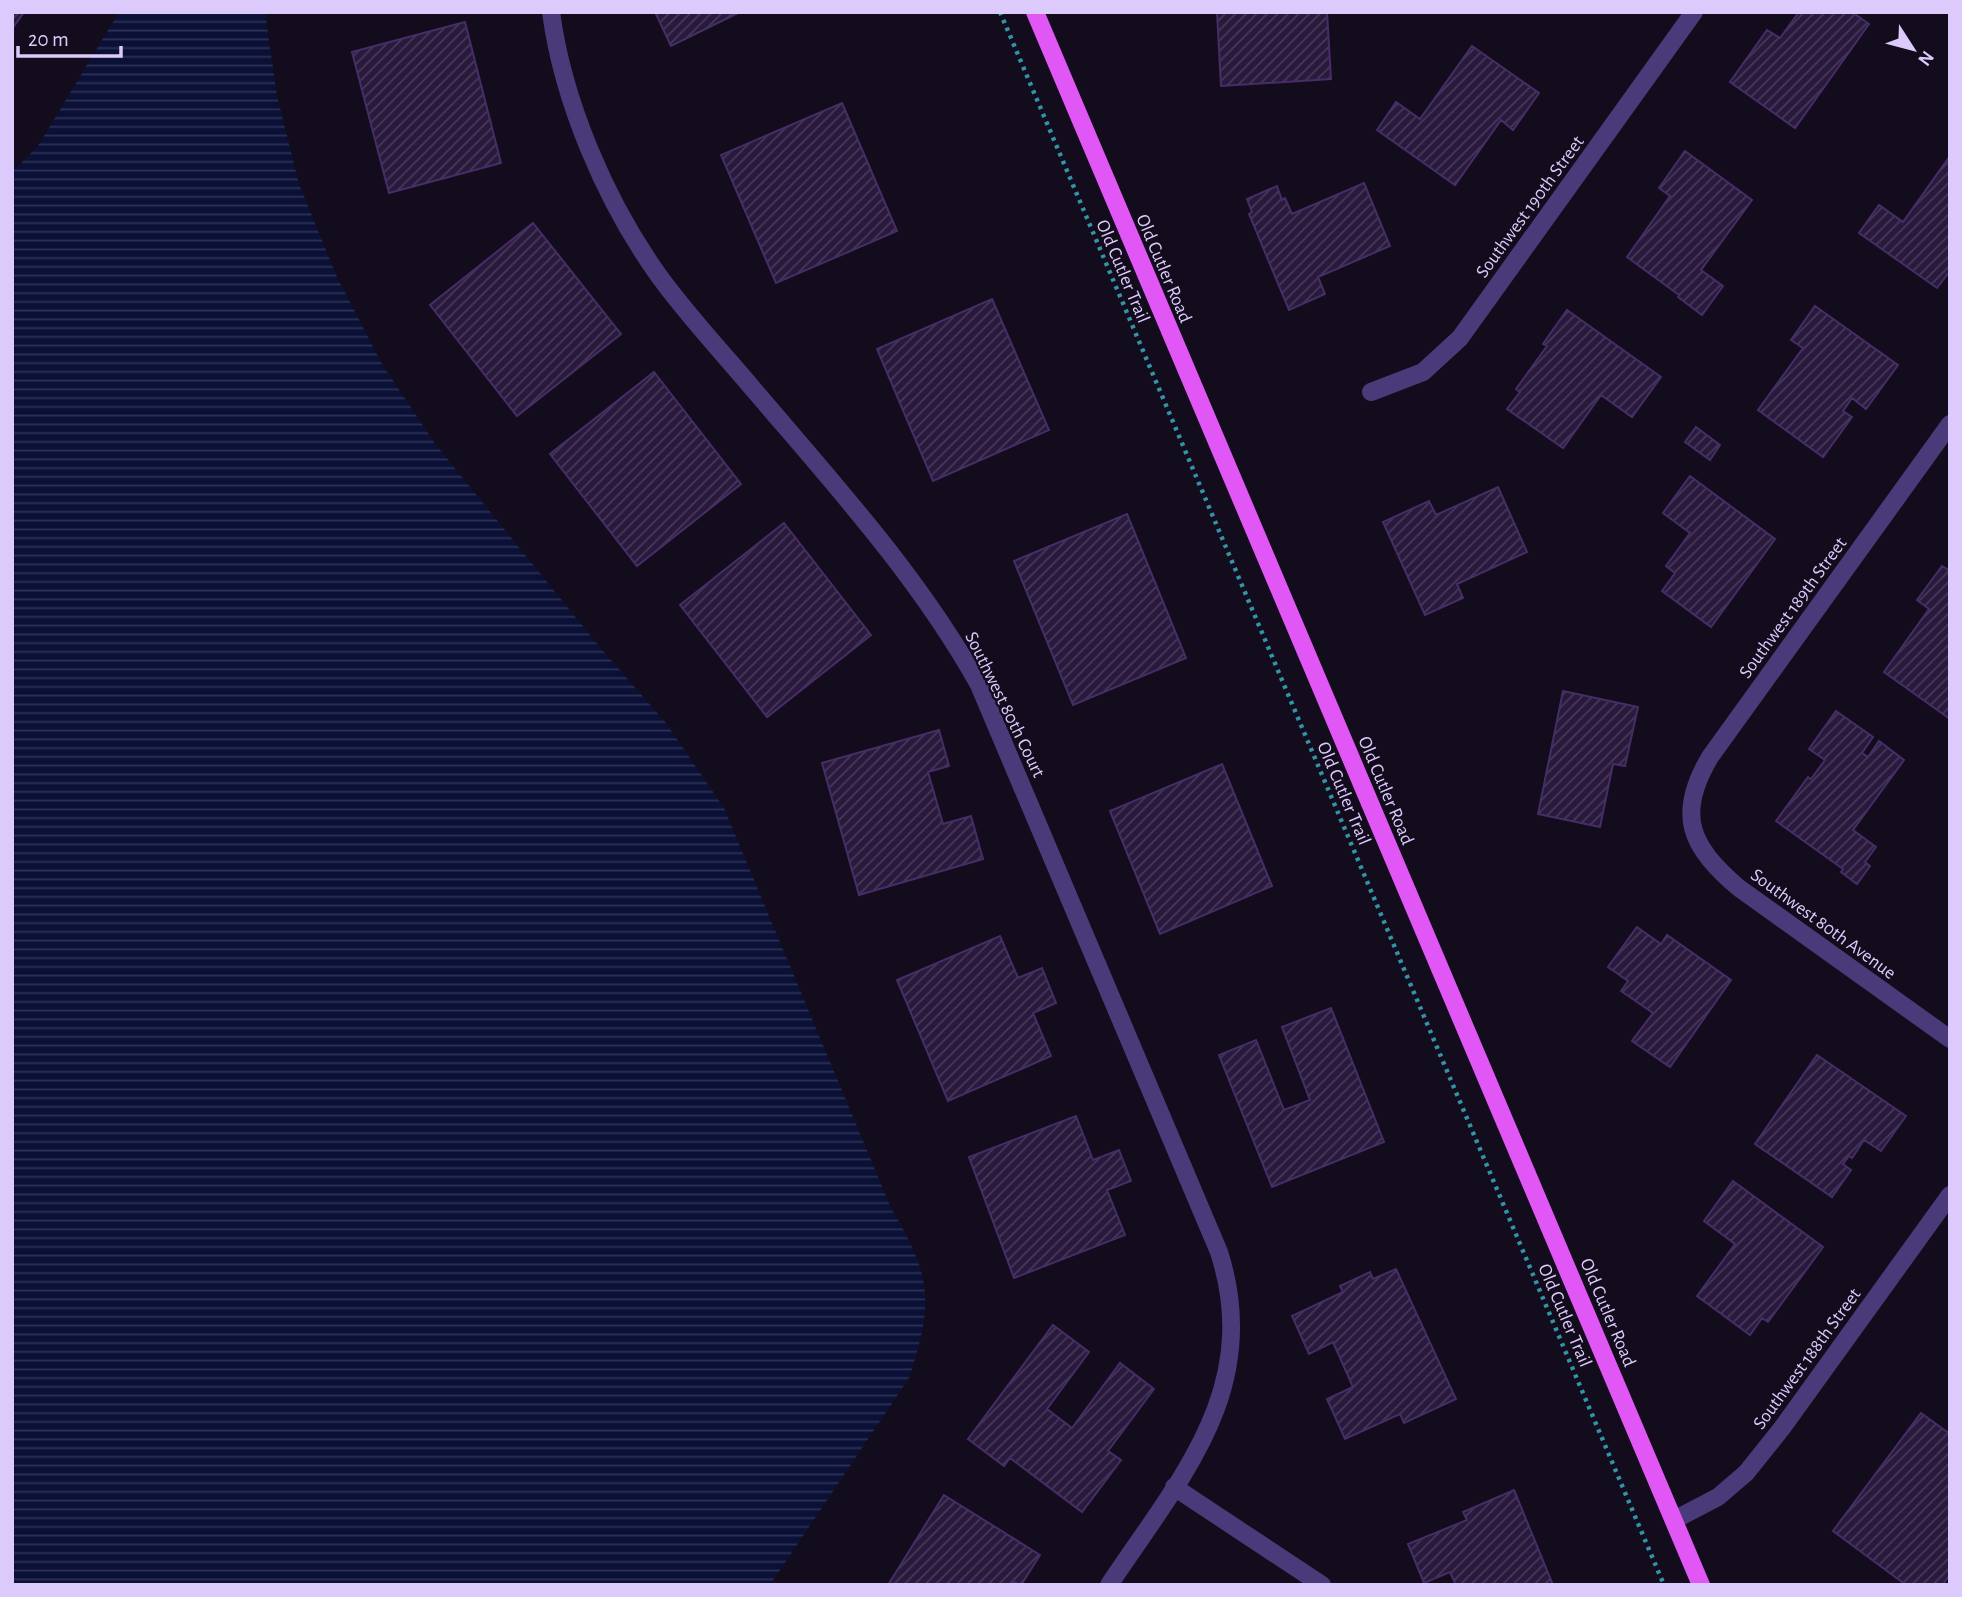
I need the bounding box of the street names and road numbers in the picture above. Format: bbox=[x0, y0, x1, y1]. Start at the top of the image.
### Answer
street label: Southwest 190th Street bbox=[1473, 133, 1588, 281]
street label: Old Cutler Road bbox=[1132, 212, 1195, 326]
street label: Old Cutler Trail bbox=[1092, 217, 1153, 326]
street label: Southwest 189th Street bbox=[1736, 534, 1851, 682]
street label: Southwest 80th Court bbox=[961, 629, 1048, 780]
street label: Old Cutler Road bbox=[1354, 734, 1417, 848]
street label: Old Cutler Trail bbox=[1313, 739, 1374, 848]
street label: Southwest 80th Avenue bbox=[1747, 865, 1899, 983]
street label: Old Cutler Road bbox=[1576, 1256, 1639, 1370]
street label: Old Cutler Trail bbox=[1534, 1261, 1595, 1370]
street label: Southwest 188th Street bbox=[1750, 1285, 1865, 1433]

